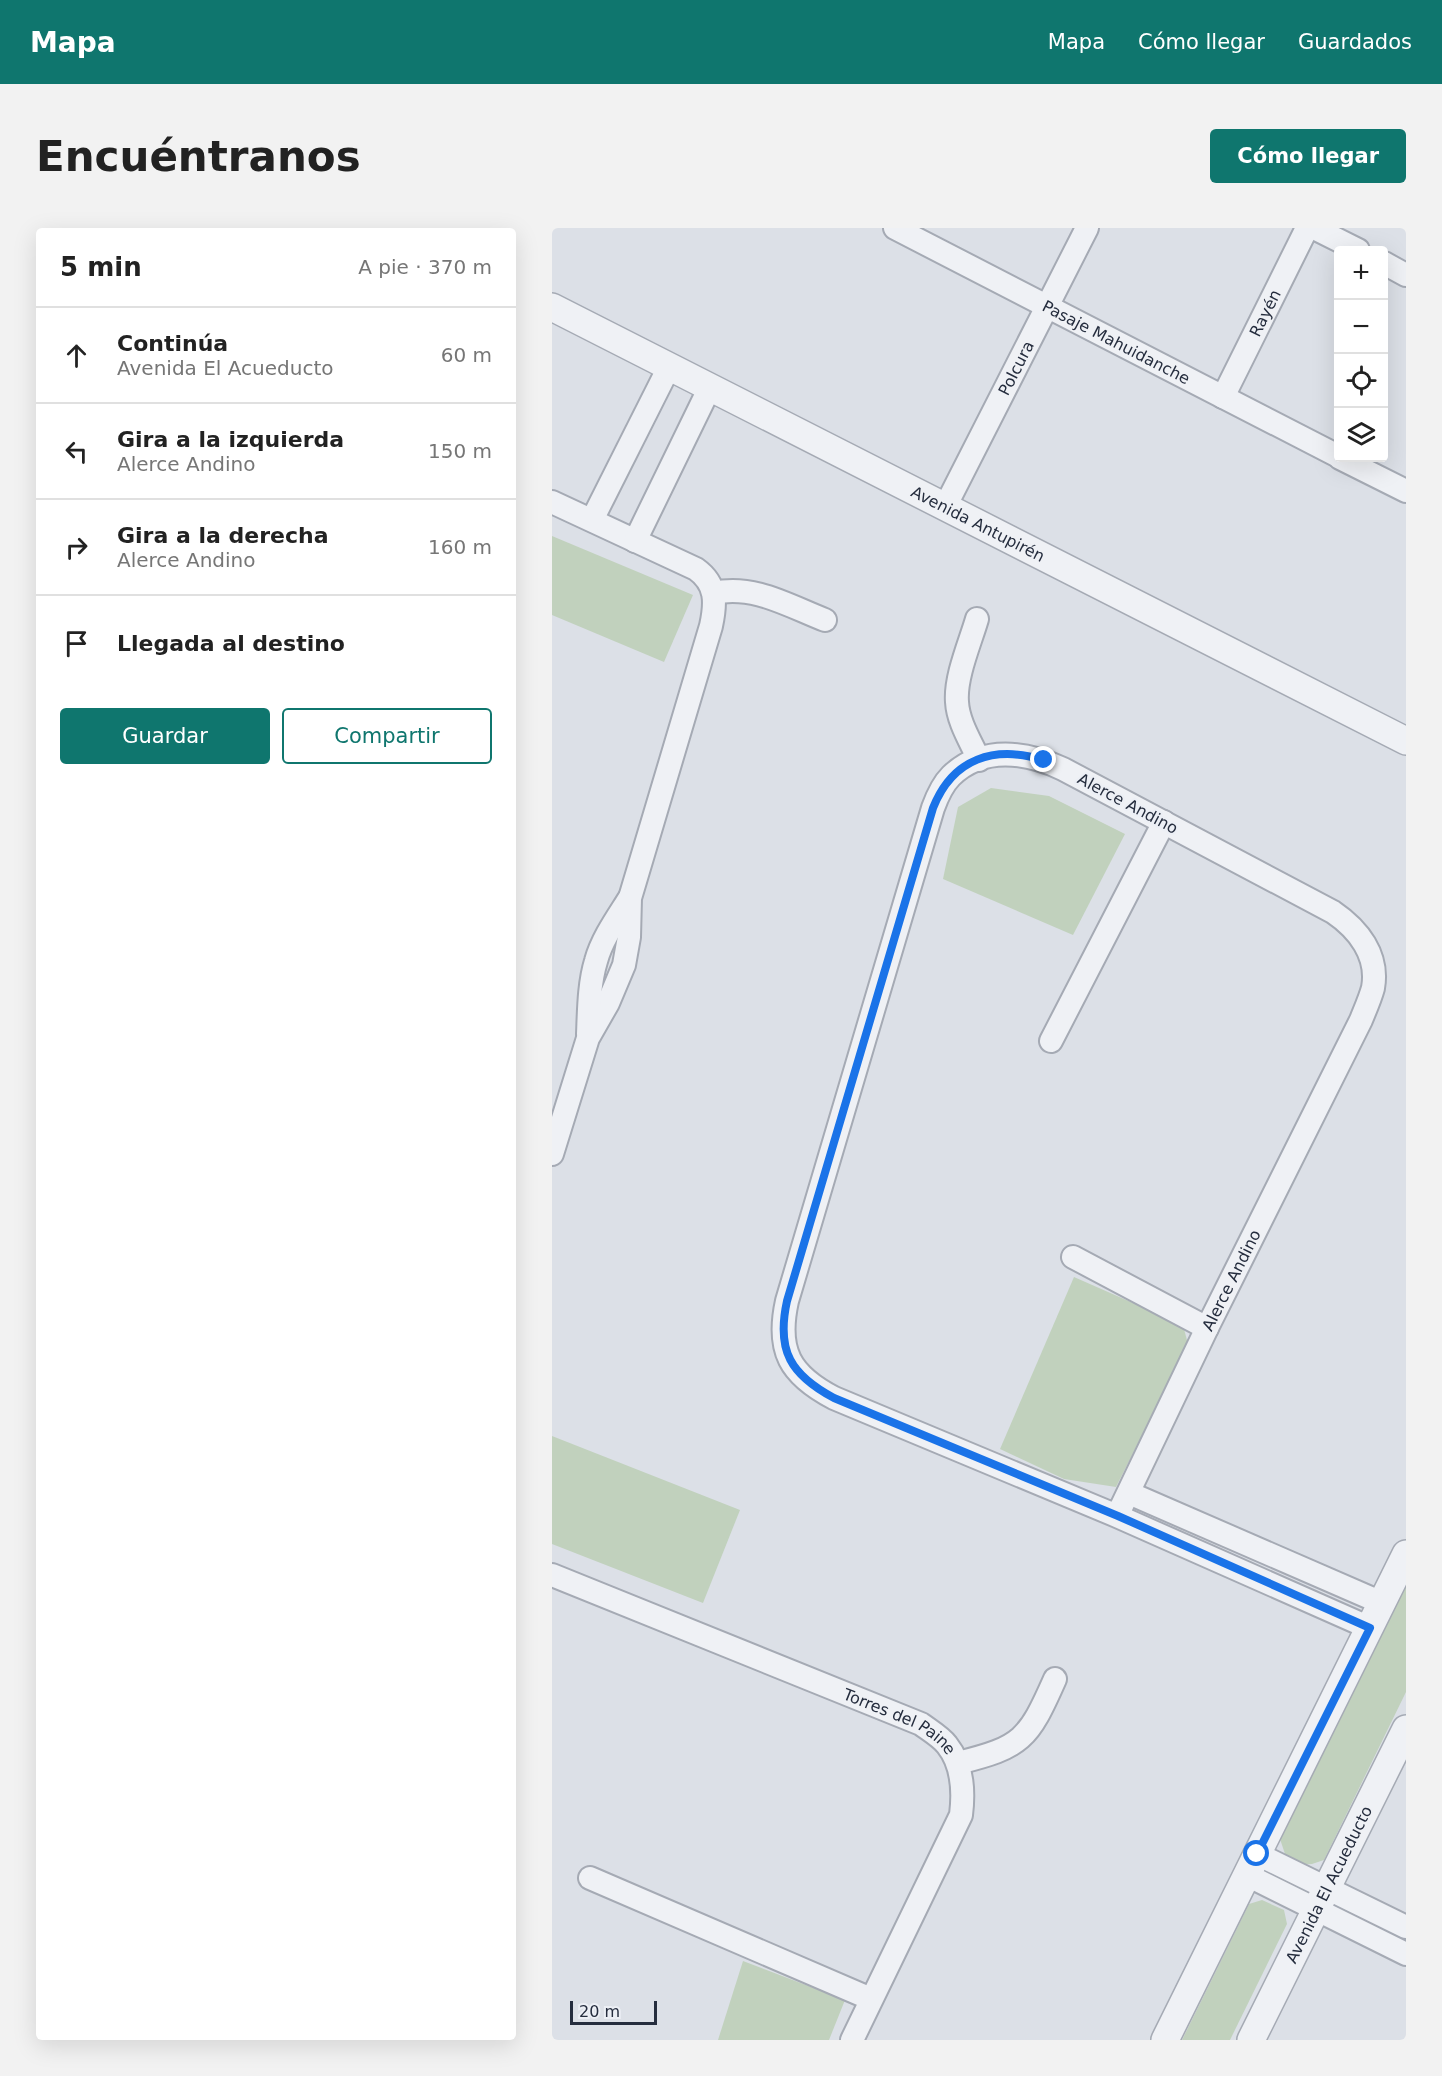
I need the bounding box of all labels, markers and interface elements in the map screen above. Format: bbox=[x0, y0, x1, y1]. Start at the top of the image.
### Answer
text: Mapa bbox=[30, 26, 116, 59]
text: Mapa bbox=[1048, 30, 1105, 54]
text: Cómo llegar bbox=[1138, 30, 1265, 54]
text: Guardados bbox=[1298, 30, 1412, 54]
button: Cómo llegar bbox=[1210, 129, 1406, 183]
text: Encuéntranos bbox=[36, 132, 361, 181]
map controls bbox=[1334, 246, 1388, 462]
button: + bbox=[1334, 246, 1388, 300]
text: 5 min bbox=[60, 252, 142, 282]
text: A pie · 370 m bbox=[358, 255, 492, 279]
street label: Rayén bbox=[1246, 286, 1285, 340]
street label: Pasaje Mahuidanche bbox=[1039, 297, 1193, 388]
button: − bbox=[1334, 300, 1388, 354]
text: Continúa bbox=[117, 331, 228, 356]
street label: Polcura bbox=[994, 338, 1038, 399]
icon: ahead bbox=[60, 339, 93, 372]
text: 60 m bbox=[441, 343, 492, 367]
button: locate bbox=[1334, 354, 1388, 408]
text: Avenida El Acueducto bbox=[117, 356, 334, 380]
button: layers bbox=[1334, 408, 1388, 462]
text: Gira a la izquierda bbox=[117, 427, 344, 452]
icon: left bbox=[60, 435, 93, 468]
text: 150 m bbox=[428, 439, 492, 463]
text: Alerce Andino bbox=[117, 452, 256, 476]
street label: Avenida Antupirén bbox=[908, 482, 1048, 566]
text: Gira a la derecha bbox=[117, 523, 329, 548]
icon: right bbox=[60, 531, 93, 564]
text: 160 m bbox=[428, 535, 492, 559]
text: Alerce Andino bbox=[117, 548, 256, 572]
icon: arrive bbox=[60, 627, 93, 660]
text: Llegada al destino bbox=[117, 631, 345, 656]
button: Guardar bbox=[60, 708, 270, 764]
button: Compartir bbox=[282, 708, 492, 764]
route end bbox=[1030, 746, 1056, 772]
street label: Alerce Andino bbox=[1074, 769, 1181, 838]
street label: Alerce Andino bbox=[1198, 1226, 1265, 1334]
street label: Torres del Paine bbox=[840, 1684, 960, 1758]
street label: Avenida El Acueducto bbox=[1282, 1803, 1376, 1966]
route start bbox=[1243, 1840, 1269, 1866]
scale bar bbox=[570, 1998, 657, 2026]
text: 20 m bbox=[579, 2002, 620, 2021]

